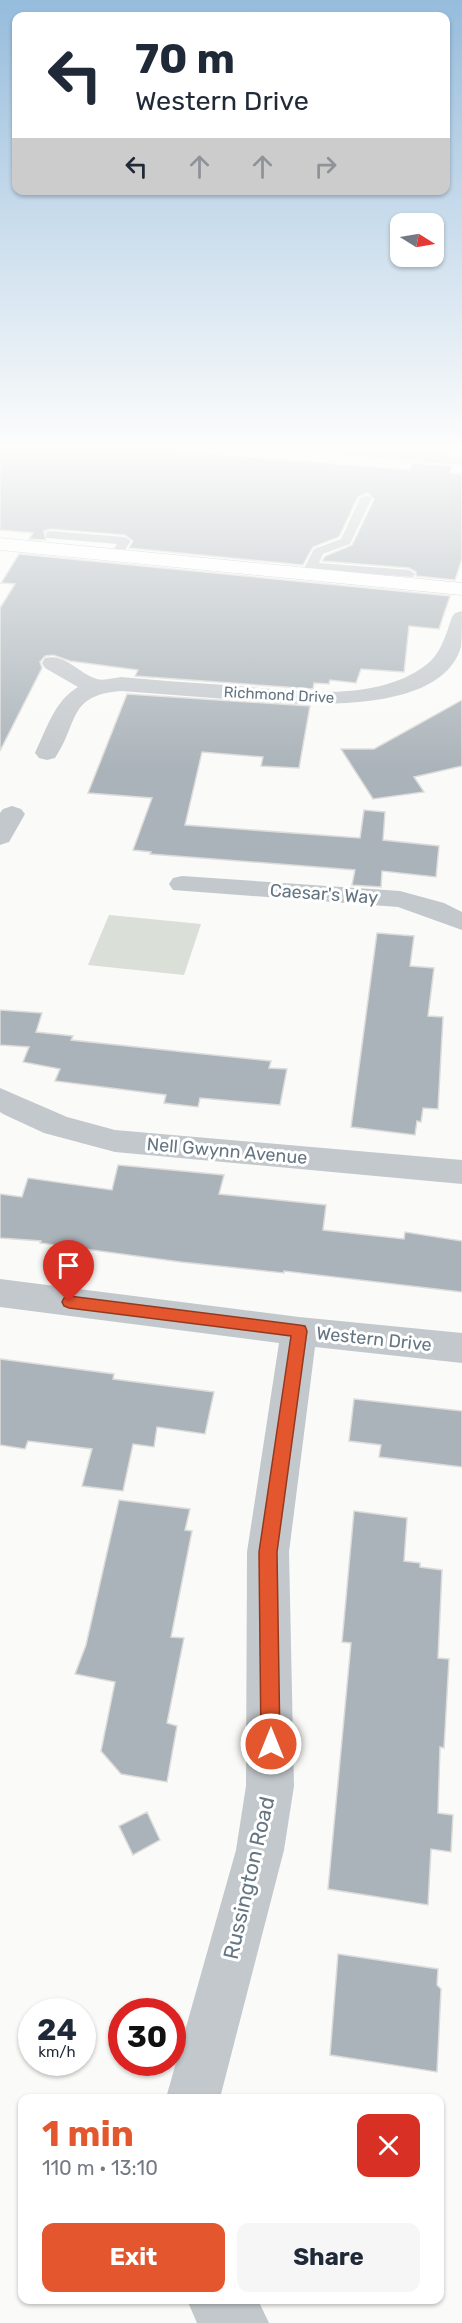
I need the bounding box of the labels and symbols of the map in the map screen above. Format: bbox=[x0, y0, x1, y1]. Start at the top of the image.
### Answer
north arrow bbox=[390, 213, 444, 267]
street label: Richmond Drive bbox=[223, 683, 335, 707]
street label: Caesar's Way bbox=[269, 879, 379, 909]
street label: Nell Gwynn Avenue bbox=[146, 1133, 308, 1169]
pin bbox=[43, 1240, 94, 1302]
street label: Western Drive bbox=[315, 1322, 433, 1356]
position arrow bbox=[239, 1712, 303, 1776]
street label: Russington Road bbox=[218, 1794, 279, 1962]
speed limit sign: 30 bbox=[108, 1998, 186, 2076]

